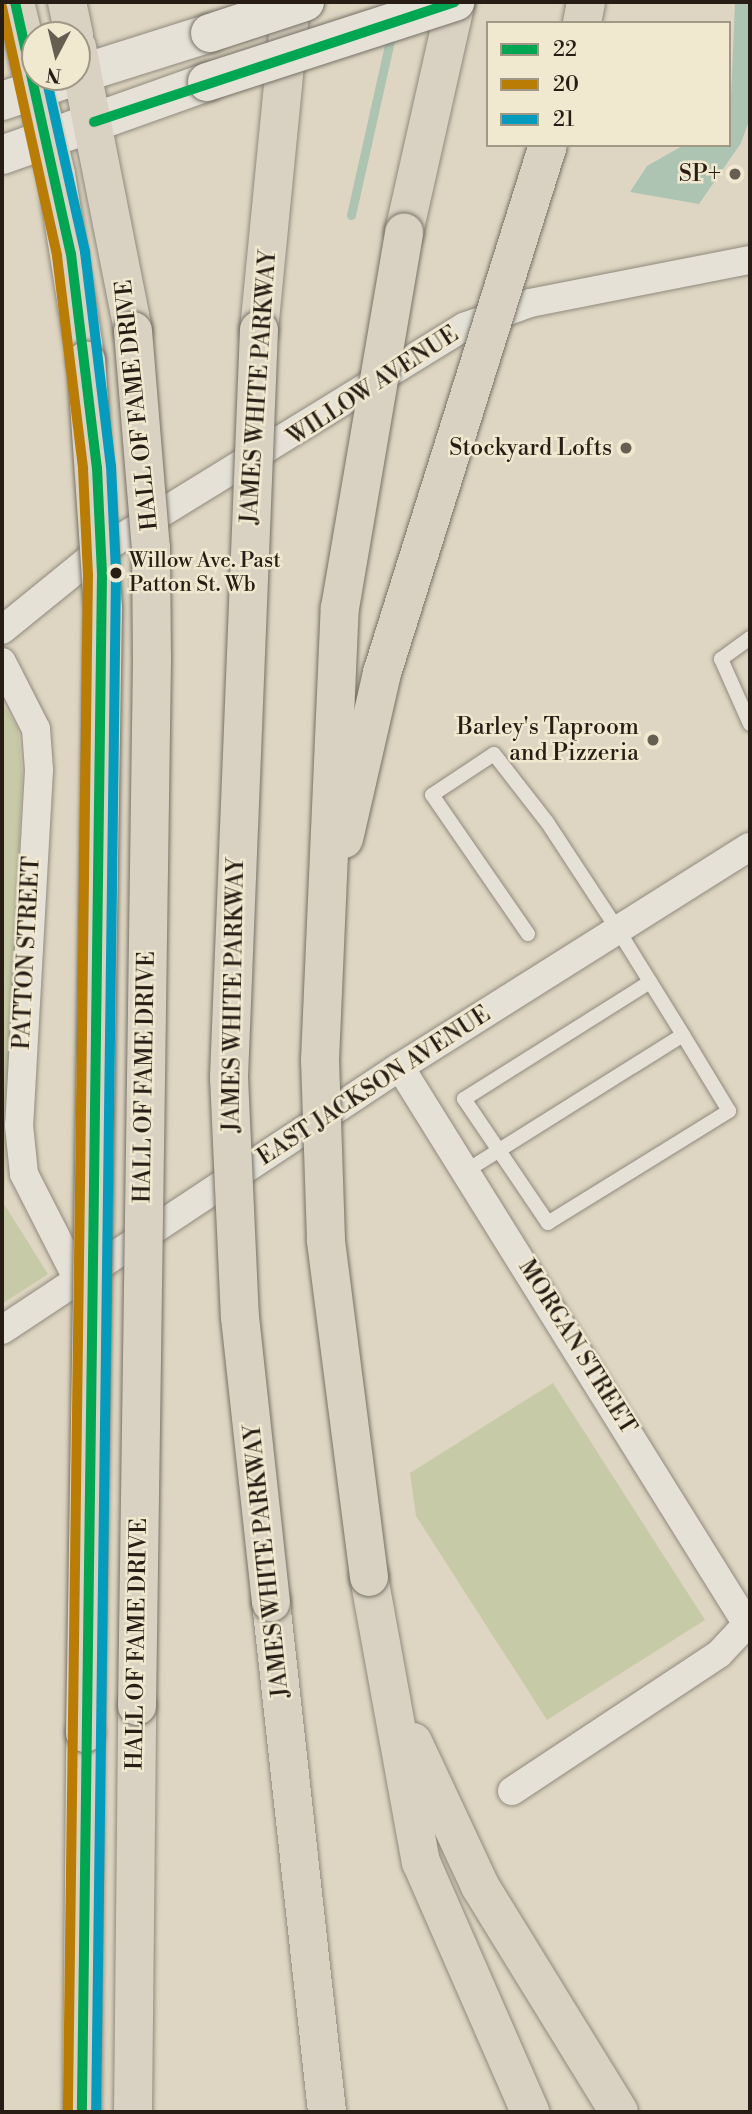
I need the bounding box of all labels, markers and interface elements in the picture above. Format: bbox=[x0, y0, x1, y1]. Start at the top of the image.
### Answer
north arrow bbox=[21, 21, 91, 91]
legend bbox=[486, 21, 731, 147]
text: 22 bbox=[553, 37, 577, 63]
text: N bbox=[45, 62, 63, 88]
text: 20 bbox=[553, 72, 579, 98]
text: 21 bbox=[553, 107, 574, 133]
place label: SP+ bbox=[679, 160, 721, 188]
marker: SP+ bbox=[727, 166, 743, 182]
street label: JAMES WHITE PARKWAY bbox=[236, 249, 282, 525]
street label: HALL OF FAME DRIVE bbox=[110, 278, 164, 532]
street label: WILLOW AVENUE bbox=[283, 321, 463, 451]
place label: Stockyard Lofts bbox=[449, 434, 612, 462]
marker: Stockyard Lofts bbox=[618, 440, 634, 456]
place label: Willow Ave. Past Patton St. Wb bbox=[129, 548, 281, 598]
marker: Willow Ave. Past Patton St. Wb bbox=[109, 566, 123, 580]
place label: Barley's Taproom and Pizzeria bbox=[457, 713, 639, 767]
marker: Barley's Taproom and Pizzeria bbox=[645, 732, 661, 748]
street label: PATTON STREET bbox=[8, 856, 46, 1050]
street label: JAMES WHITE PARKWAY bbox=[218, 857, 250, 1133]
street label: HALL OF FAME DRIVE bbox=[129, 951, 161, 1203]
street label: EAST JACKSON AVENUE bbox=[252, 1000, 496, 1172]
street label: MORGAN STREET bbox=[512, 1255, 642, 1439]
street label: JAMES WHITE PARKWAY bbox=[239, 1423, 295, 1699]
street label: HALL OF FAME DRIVE bbox=[121, 1518, 153, 1770]

